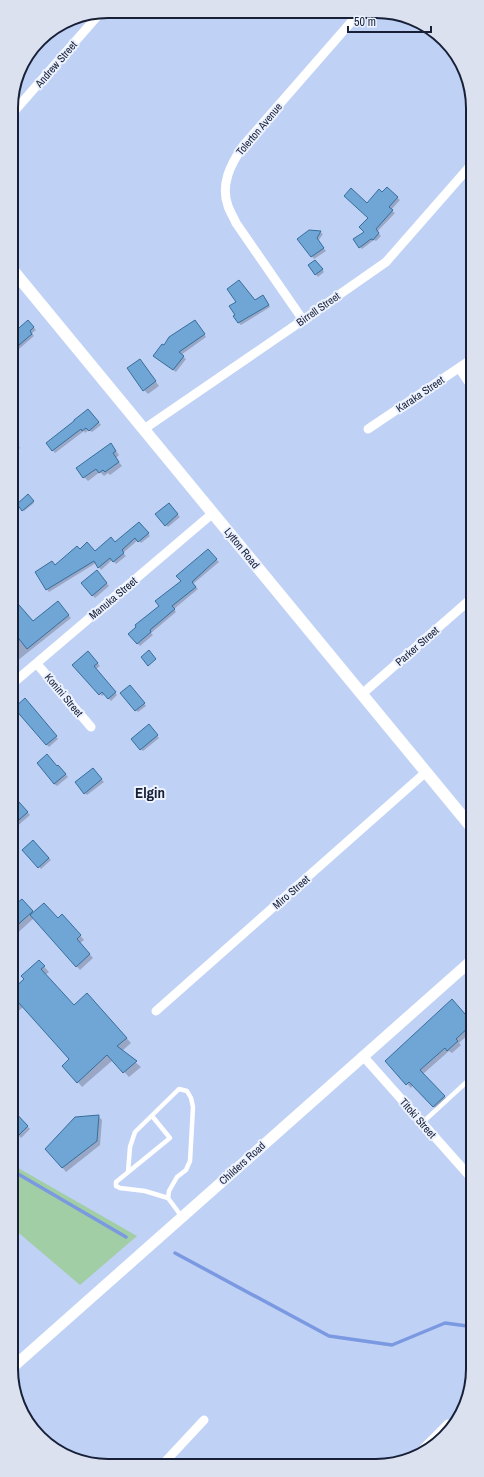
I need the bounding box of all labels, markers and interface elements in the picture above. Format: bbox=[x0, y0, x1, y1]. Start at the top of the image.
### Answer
scale bar bbox=[348, 8, 431, 34]
text: 50 m bbox=[354, 14, 376, 30]
street label: Andrew Street bbox=[31, 37, 80, 91]
street label: Tolerton Avenue bbox=[233, 100, 285, 158]
street label: Birrell Street bbox=[293, 289, 343, 329]
street label: Karaka Street bbox=[393, 373, 447, 415]
street label: Lytton Road bbox=[221, 525, 263, 571]
street label: Manuka Street bbox=[86, 573, 140, 622]
street label: Parker Street bbox=[392, 623, 442, 669]
street label: Konini Street bbox=[42, 670, 87, 720]
district label: Elgin bbox=[135, 782, 165, 803]
street label: Miro Street bbox=[270, 872, 313, 912]
street label: Titoki Street bbox=[397, 1095, 440, 1141]
street label: Childers Road bbox=[216, 1139, 268, 1187]

